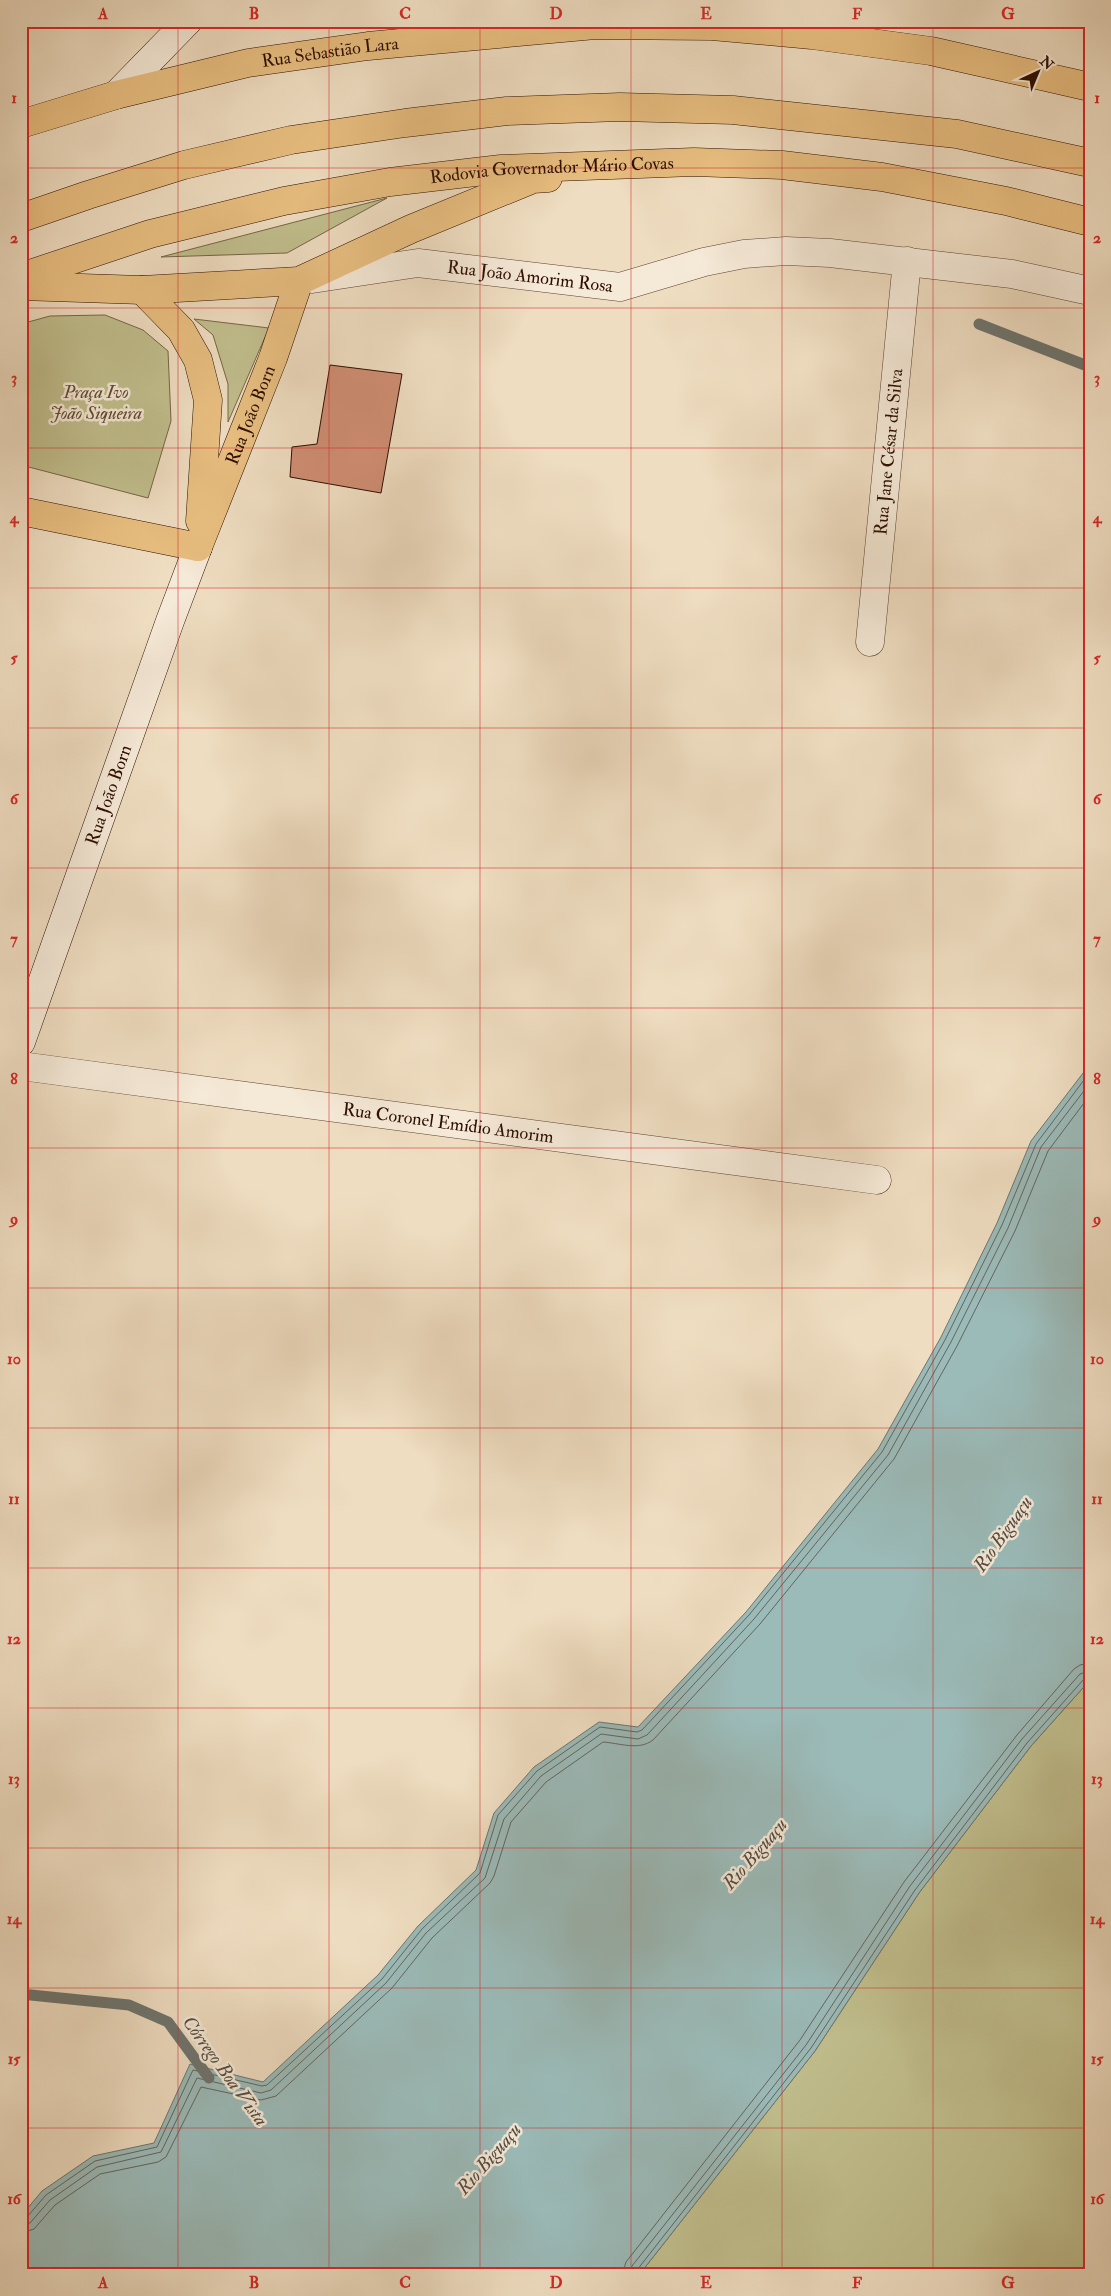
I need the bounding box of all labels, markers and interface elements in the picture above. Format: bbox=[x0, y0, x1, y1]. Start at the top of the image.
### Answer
text: A bbox=[97, 4, 109, 24]
text: B bbox=[249, 4, 259, 24]
text: C bbox=[399, 4, 411, 24]
text: D bbox=[549, 4, 563, 24]
text: E bbox=[700, 4, 712, 24]
text: F bbox=[852, 4, 862, 24]
text: G bbox=[1001, 4, 1015, 24]
street label: Rua Sebastião Lara bbox=[260, 32, 400, 72]
north arrow bbox=[1014, 48, 1064, 98]
text: N bbox=[1036, 52, 1057, 74]
text: 1 bbox=[11, 88, 17, 108]
text: 1 bbox=[1094, 88, 1100, 108]
street label: Rodovia Governador Mário Covas bbox=[429, 151, 674, 189]
text: 2 bbox=[10, 228, 18, 248]
text: 2 bbox=[1093, 228, 1101, 248]
street label: Rua João Amorim Rosa bbox=[446, 255, 615, 298]
street label: Rua João Born bbox=[220, 362, 280, 468]
street label: Rua Jane César da Silva bbox=[869, 367, 908, 536]
text: 3 bbox=[11, 368, 17, 388]
text: 3 bbox=[1094, 368, 1100, 388]
park label: Praça Ivo João Siqueira bbox=[50, 381, 142, 425]
text: 4 bbox=[9, 508, 20, 528]
text: 4 bbox=[1092, 508, 1103, 528]
text: 5 bbox=[10, 648, 18, 668]
text: 5 bbox=[1093, 648, 1101, 668]
street label: Rua João Born bbox=[80, 742, 137, 848]
text: 6 bbox=[10, 789, 20, 809]
text: 6 bbox=[1093, 789, 1103, 809]
text: 7 bbox=[10, 929, 18, 949]
text: 7 bbox=[1093, 929, 1101, 949]
text: 8 bbox=[10, 1069, 18, 1089]
text: 8 bbox=[1093, 1069, 1101, 1089]
street label: Rua Coronel Emídio Amorim bbox=[341, 1097, 555, 1148]
text: 9 bbox=[8, 1209, 18, 1229]
text: 9 bbox=[1091, 1209, 1101, 1229]
text: 10 bbox=[7, 1349, 21, 1369]
text: 10 bbox=[1090, 1349, 1104, 1369]
text: 11 bbox=[8, 1489, 20, 1509]
text: 11 bbox=[1091, 1489, 1103, 1509]
water label: Rio Biguaçu bbox=[968, 1492, 1038, 1577]
text: 12 bbox=[7, 1629, 21, 1649]
text: 12 bbox=[1090, 1629, 1104, 1649]
text: 13 bbox=[8, 1769, 20, 1789]
text: 13 bbox=[1091, 1769, 1103, 1789]
water label: Rio Biguaçu bbox=[717, 1813, 793, 1895]
text: 14 bbox=[7, 1909, 23, 1929]
text: 14 bbox=[1090, 1909, 1106, 1929]
water label: Córrego Boa Vista bbox=[177, 2011, 273, 2131]
text: 15 bbox=[8, 2049, 21, 2069]
text: 15 bbox=[1091, 2049, 1104, 2069]
water label: Rio Biguaçu bbox=[451, 2118, 527, 2200]
text: 16 bbox=[7, 2189, 23, 2209]
text: 16 bbox=[1090, 2189, 1106, 2209]
text: A bbox=[97, 2273, 109, 2293]
text: B bbox=[249, 2273, 259, 2293]
text: C bbox=[399, 2273, 411, 2293]
text: D bbox=[549, 2273, 563, 2293]
text: E bbox=[700, 2273, 712, 2293]
text: F bbox=[852, 2273, 862, 2293]
text: G bbox=[1001, 2273, 1015, 2293]

